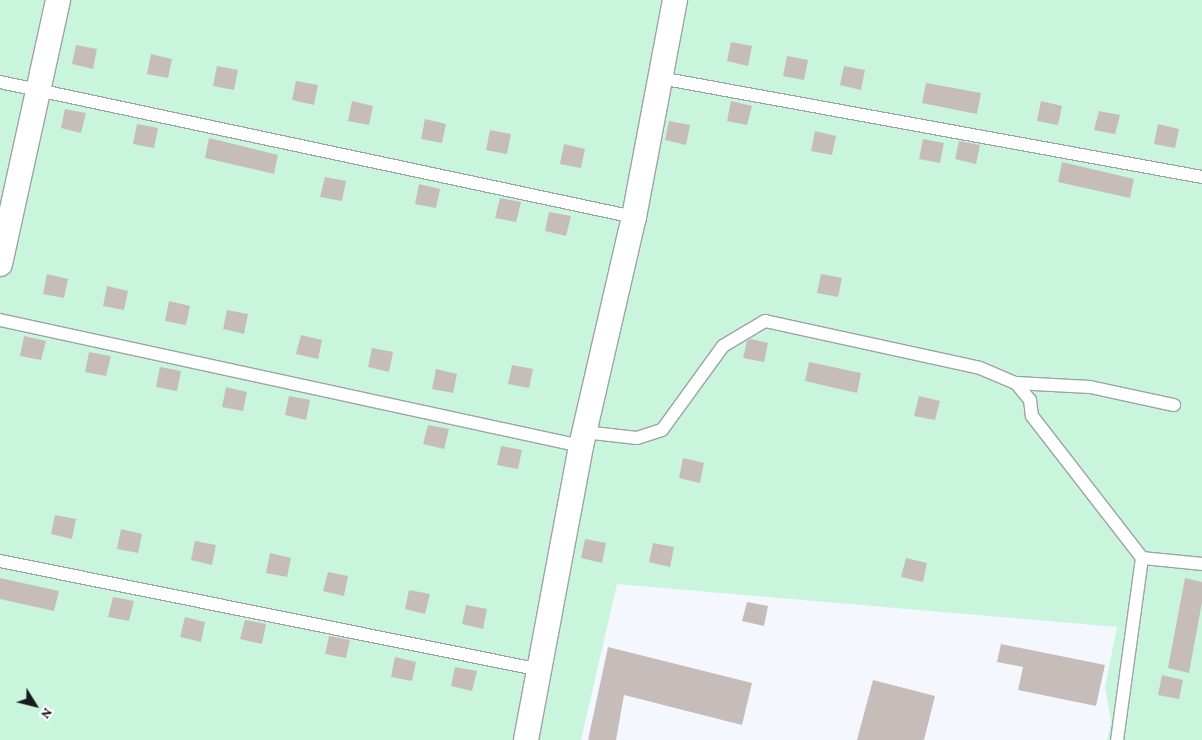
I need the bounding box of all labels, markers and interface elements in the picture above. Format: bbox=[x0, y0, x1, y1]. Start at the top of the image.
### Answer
north arrow bbox=[10, 680, 60, 730]
text: N bbox=[38, 705, 56, 722]

